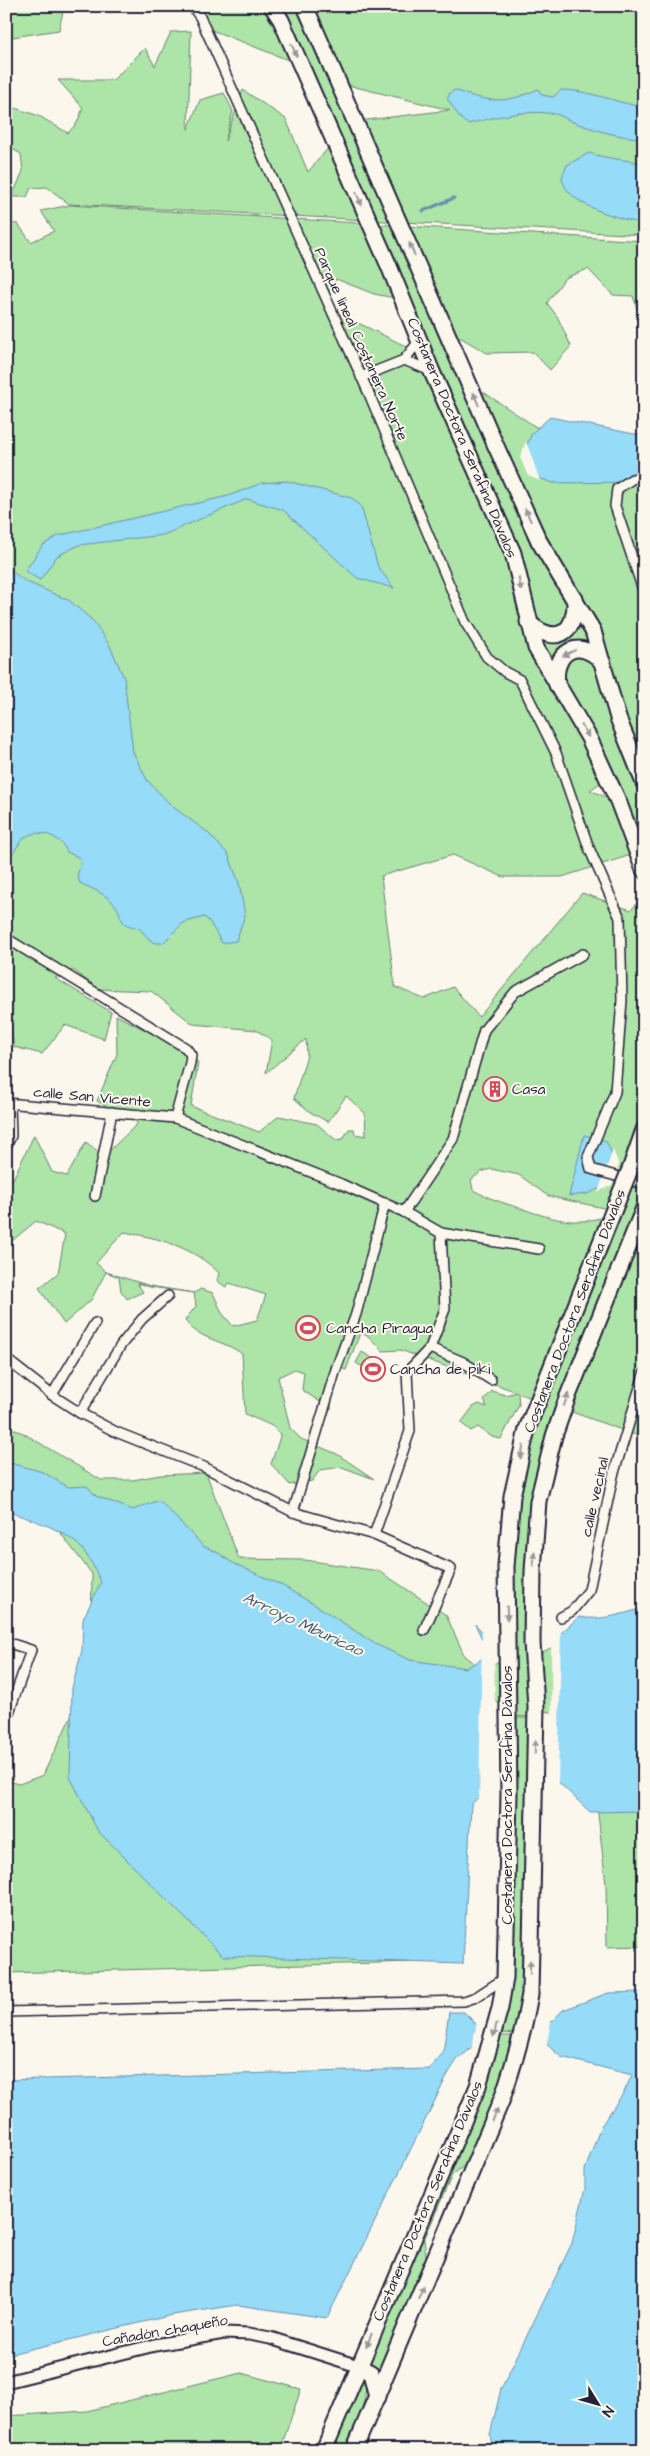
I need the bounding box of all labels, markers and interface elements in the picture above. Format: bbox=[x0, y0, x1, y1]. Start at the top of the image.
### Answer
one-way arrow bbox=[291, 43, 299, 57]
one-way arrow bbox=[356, 192, 364, 206]
one-way arrow bbox=[408, 242, 416, 256]
street label: Parque lineal Costanera Norte bbox=[309, 244, 413, 444]
street label: Costanera Doctora Serafina Dávalos bbox=[402, 315, 522, 562]
one-way arrow bbox=[471, 392, 479, 406]
one-way arrow bbox=[524, 508, 532, 522]
one-way arrow bbox=[516, 576, 524, 591]
one-way arrow bbox=[562, 648, 577, 657]
one-way arrow bbox=[581, 724, 590, 737]
building icon: Casa bbox=[482, 1076, 508, 1102]
place label: Casa bbox=[512, 1079, 546, 1100]
street label: calle San Vicente bbox=[32, 1081, 152, 1113]
street label: Costanera Doctora Serafina Dávalos bbox=[519, 1186, 631, 1436]
sports icon: Cancha Piragua bbox=[295, 1315, 321, 1341]
place label: Cancha Piragua bbox=[326, 1318, 433, 1340]
sports icon: Cancha de piki bbox=[360, 1356, 386, 1382]
place label: Cancha de piki bbox=[390, 1359, 491, 1380]
one-way arrow bbox=[563, 1393, 570, 1408]
one-way arrow bbox=[518, 1444, 526, 1459]
street label: calle vecinal bbox=[576, 1455, 614, 1539]
one-way arrow bbox=[530, 1550, 538, 1566]
water label: Arroyo Mburicao bbox=[239, 1587, 367, 1663]
one-way arrow bbox=[503, 1605, 511, 1621]
street label: Costanera Doctora Serafina Dávalos bbox=[497, 1665, 518, 1924]
one-way arrow bbox=[531, 1739, 539, 1755]
one-way arrow bbox=[526, 1959, 534, 1975]
one-way arrow bbox=[491, 2022, 499, 2037]
street label: Costanera Doctora Serafina Dávalos bbox=[368, 2077, 488, 2324]
one-way arrow bbox=[492, 2108, 500, 2123]
one-way arrow bbox=[418, 2285, 426, 2299]
street label: Cañadón chaqueño bbox=[101, 2310, 230, 2352]
one-way arrow bbox=[365, 2333, 373, 2347]
north arrow bbox=[572, 2378, 622, 2428]
text: N bbox=[597, 2402, 618, 2421]

